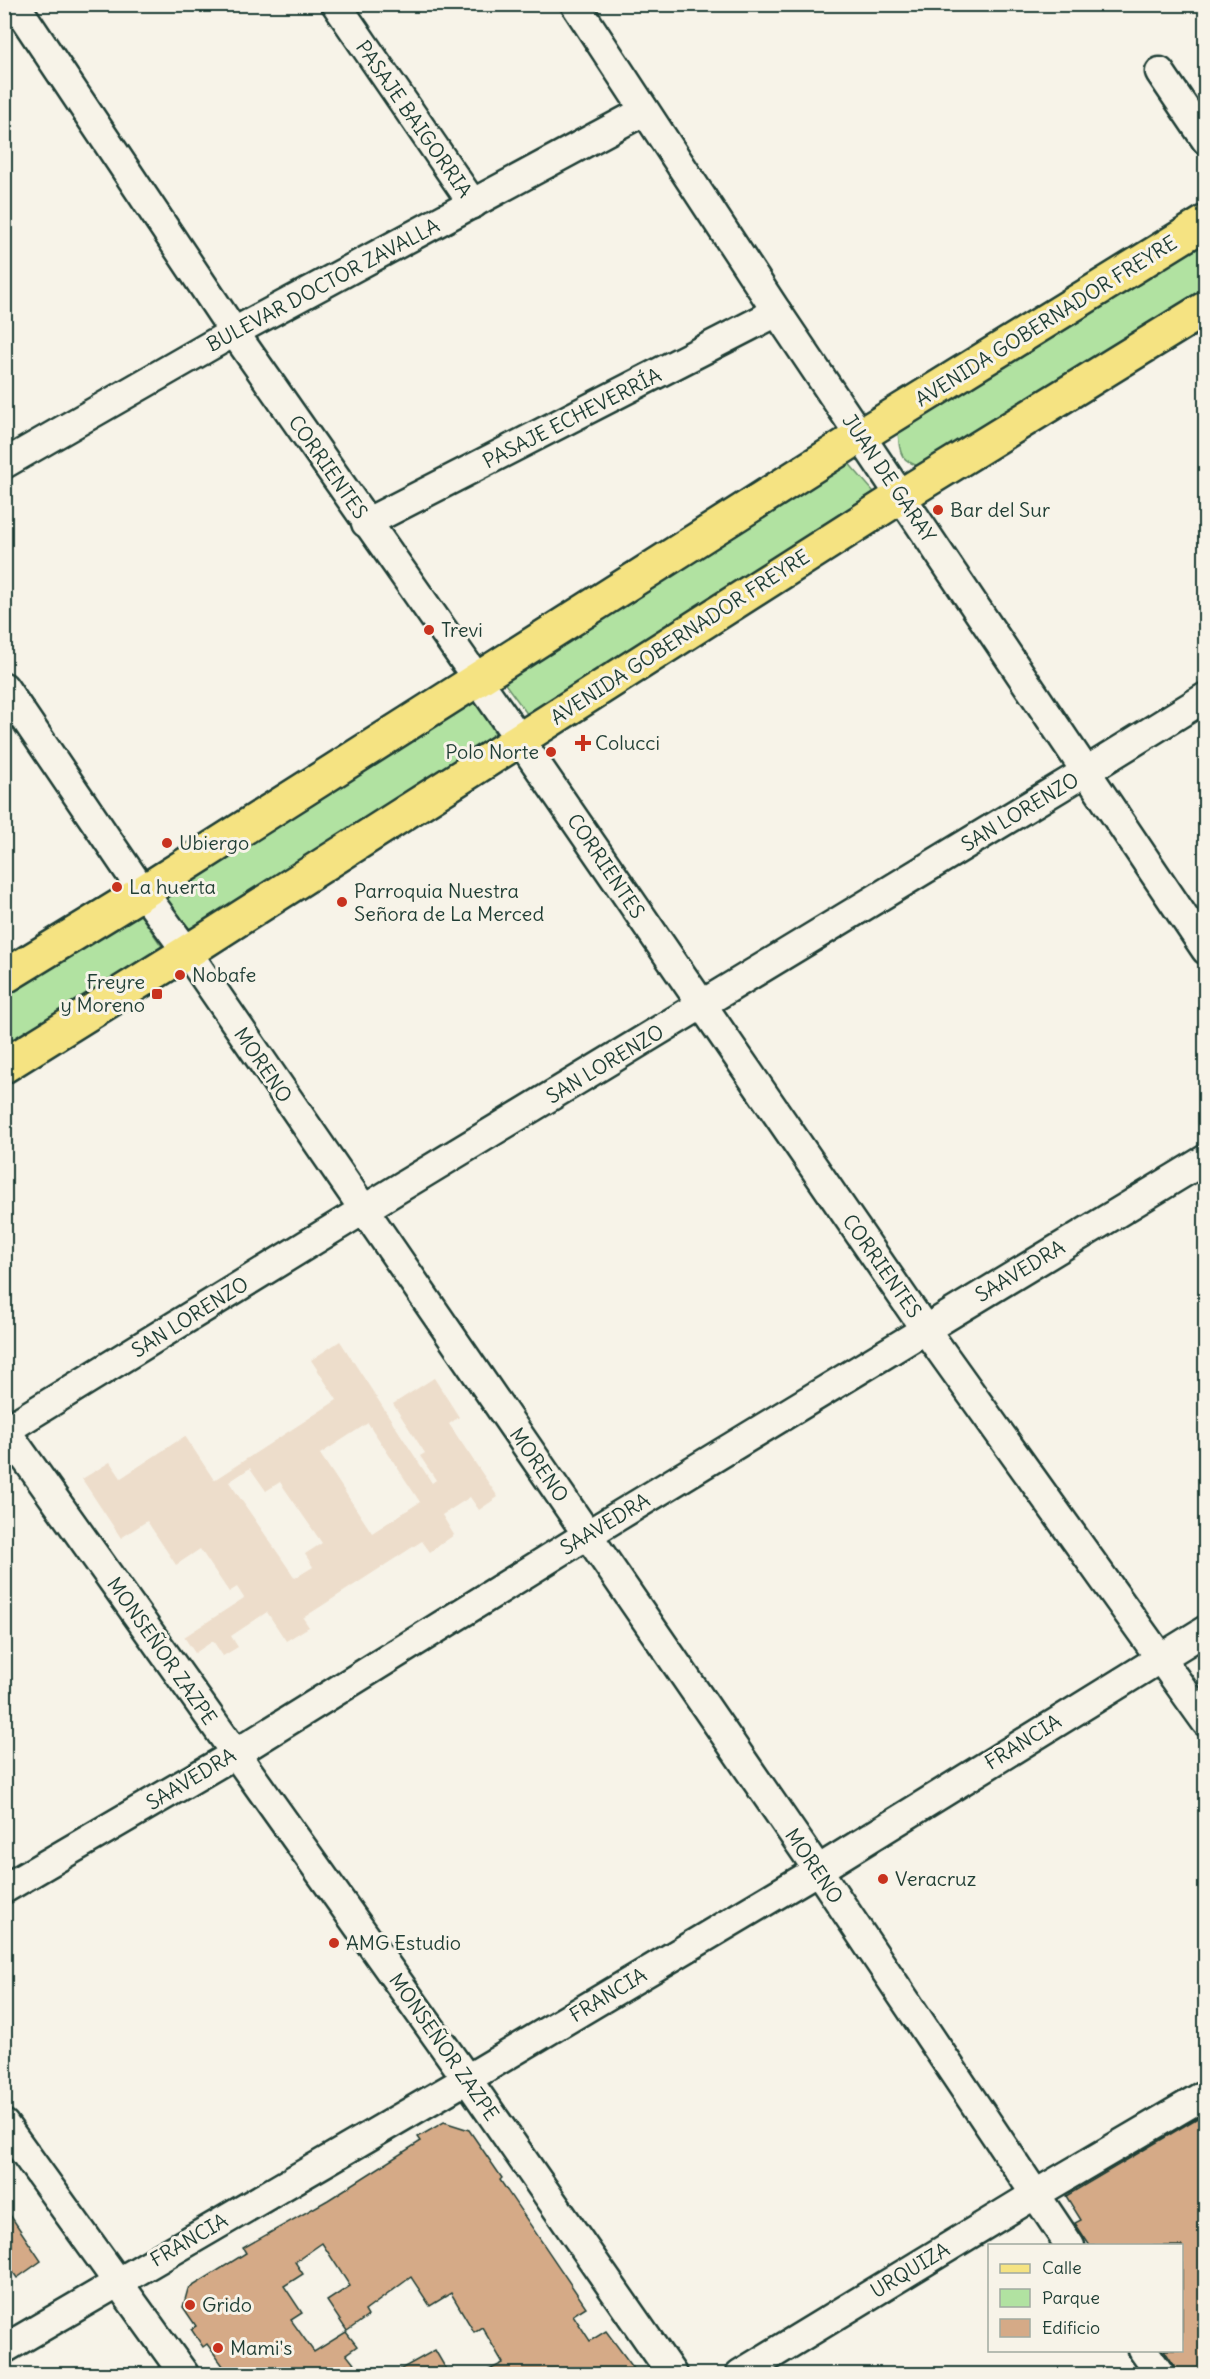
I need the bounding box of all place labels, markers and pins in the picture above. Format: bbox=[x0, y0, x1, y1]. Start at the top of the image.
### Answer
place label: Bar del Sur bbox=[950, 497, 1050, 522]
marker: Bar del Sur bbox=[931, 503, 945, 517]
place label: Trevi bbox=[441, 617, 483, 642]
marker: Trevi bbox=[422, 623, 436, 637]
place label: Colucci bbox=[595, 730, 660, 755]
marker: Colucci bbox=[576, 736, 590, 750]
place label: Polo Norte bbox=[445, 739, 539, 764]
marker: Polo Norte bbox=[544, 745, 558, 759]
place label: Ubiergo bbox=[179, 830, 249, 855]
marker: Ubiergo bbox=[160, 836, 174, 850]
place label: La huerta bbox=[129, 874, 216, 899]
place label: Parroquia Nuestra Señora de La Merced bbox=[354, 878, 544, 926]
marker: La huerta bbox=[110, 880, 124, 894]
marker: Parroquia Nuestra Señora de La Merced bbox=[335, 895, 349, 909]
place label: Nobafe bbox=[192, 962, 256, 987]
marker: Nobafe bbox=[173, 968, 187, 982]
place label: Freyre y Moreno bbox=[60, 969, 145, 1017]
marker: Freyre y Moreno bbox=[150, 987, 164, 1001]
place label: Veracruz bbox=[895, 1866, 976, 1891]
marker: Veracruz bbox=[876, 1872, 890, 1886]
place label: AMG Estudio bbox=[346, 1930, 461, 1955]
marker: AMG Estudio bbox=[327, 1936, 341, 1950]
place label: Grido bbox=[202, 2292, 252, 2317]
marker: Grido bbox=[183, 2298, 197, 2312]
place label: Mami's bbox=[230, 2335, 292, 2360]
marker: Mami's bbox=[211, 2341, 225, 2355]

